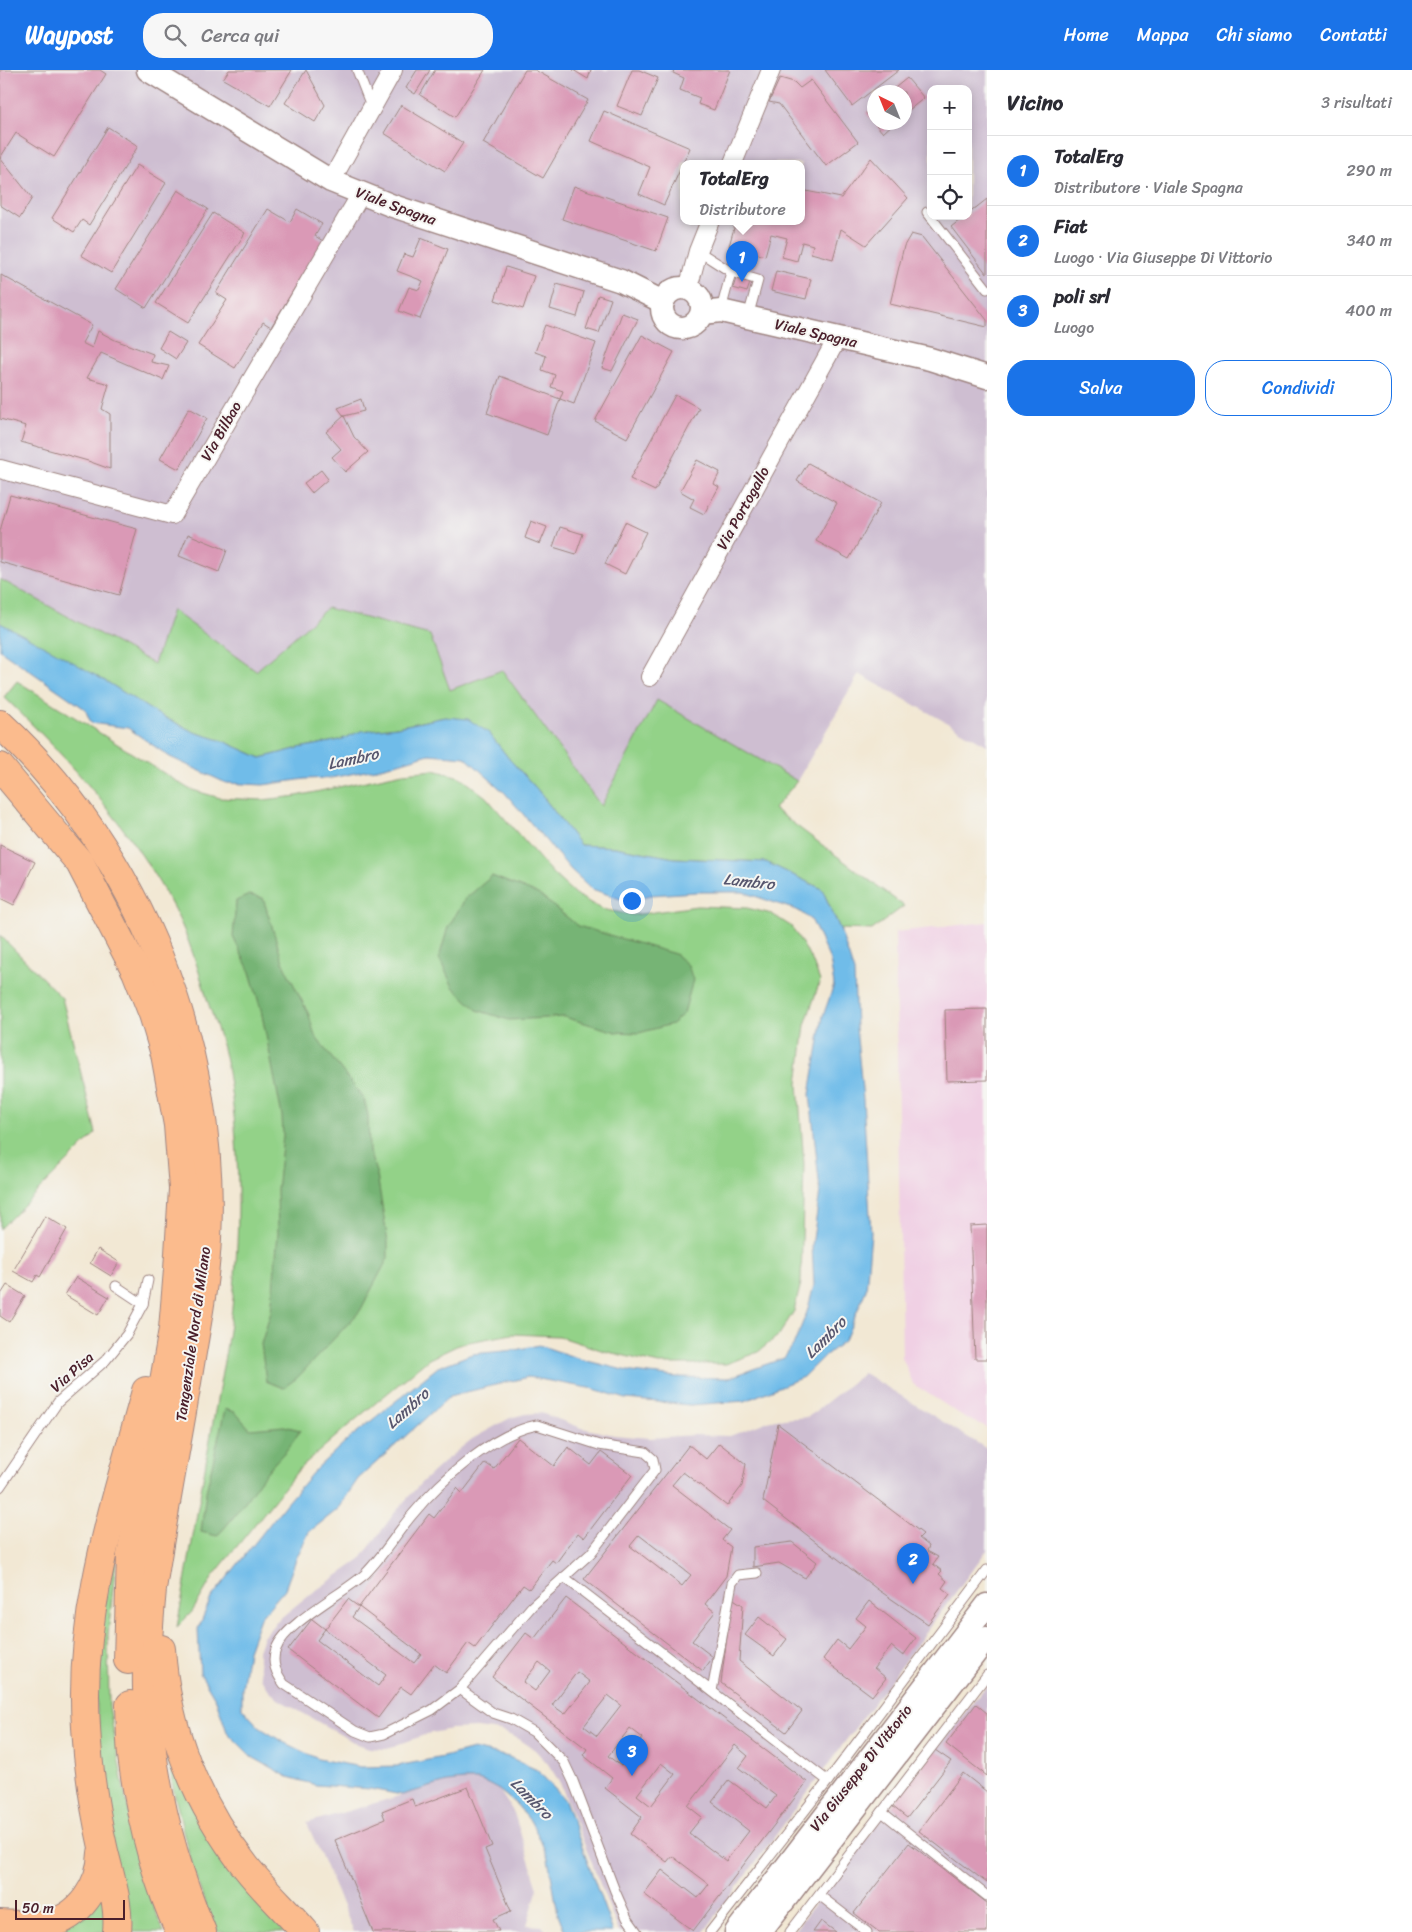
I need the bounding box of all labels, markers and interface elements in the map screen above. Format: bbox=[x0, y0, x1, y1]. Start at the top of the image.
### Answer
search box bbox=[143, 13, 493, 58]
text: Waypost bbox=[25, 14, 113, 56]
text: Cerca qui bbox=[201, 19, 279, 52]
text: Home bbox=[1064, 19, 1109, 51]
text: Mappa bbox=[1137, 19, 1189, 51]
text: Chi siamo bbox=[1217, 19, 1292, 51]
text: Contatti bbox=[1320, 19, 1387, 51]
icon: search bbox=[161, 21, 189, 49]
text: Vicino bbox=[1007, 84, 1063, 122]
north arrow bbox=[867, 85, 912, 130]
map controls bbox=[927, 85, 972, 220]
button: + bbox=[927, 85, 972, 130]
text: 3 risultati bbox=[1321, 88, 1392, 117]
button: − bbox=[927, 130, 972, 175]
text: TotalErg bbox=[1054, 140, 1124, 173]
text: 1 bbox=[1020, 156, 1026, 185]
text: 290 m bbox=[1346, 156, 1392, 185]
popup bbox=[680, 160, 805, 225]
text: TotalErg bbox=[699, 162, 769, 195]
text: Distributore · Viale Spagna bbox=[1054, 173, 1243, 202]
button: locate bbox=[927, 175, 972, 220]
street label: Viale Spagna bbox=[352, 179, 440, 233]
text: Distributore bbox=[699, 195, 786, 224]
text: Fiat bbox=[1054, 210, 1087, 243]
text: 2 bbox=[1018, 226, 1028, 255]
text: 340 m bbox=[1347, 226, 1392, 255]
pin: 1 bbox=[726, 241, 758, 282]
text: Luogo · Via Giuseppe Di Vittorio bbox=[1054, 243, 1272, 272]
text: poli srl bbox=[1054, 280, 1110, 313]
text: 3 bbox=[1019, 296, 1027, 325]
text: 400 m bbox=[1345, 296, 1392, 325]
street label: Viale Spagna bbox=[772, 311, 860, 355]
text: Luogo bbox=[1054, 313, 1094, 342]
button: Salva bbox=[1007, 360, 1195, 416]
button: Condividi bbox=[1205, 360, 1392, 416]
street label: Via Bilbao bbox=[193, 396, 249, 466]
street label: Via Portogallo bbox=[709, 461, 777, 555]
water label: Lambro bbox=[325, 739, 382, 778]
water label: Lambro bbox=[722, 864, 777, 899]
your location bbox=[619, 888, 645, 914]
street label: Tangenziale Nord di Milano bbox=[168, 1245, 218, 1423]
water label: Lambro bbox=[797, 1308, 854, 1366]
street label: Via Pisa bbox=[44, 1345, 100, 1399]
water label: Lambro bbox=[379, 1380, 437, 1436]
pin: 2 bbox=[897, 1543, 929, 1584]
street label: Via Giuseppe Di Vittorio bbox=[803, 1698, 919, 1837]
pin: 3 bbox=[616, 1735, 648, 1776]
water label: Lambro bbox=[503, 1770, 561, 1827]
text: 50 m bbox=[22, 1896, 54, 1921]
scale bar bbox=[15, 1897, 125, 1920]

